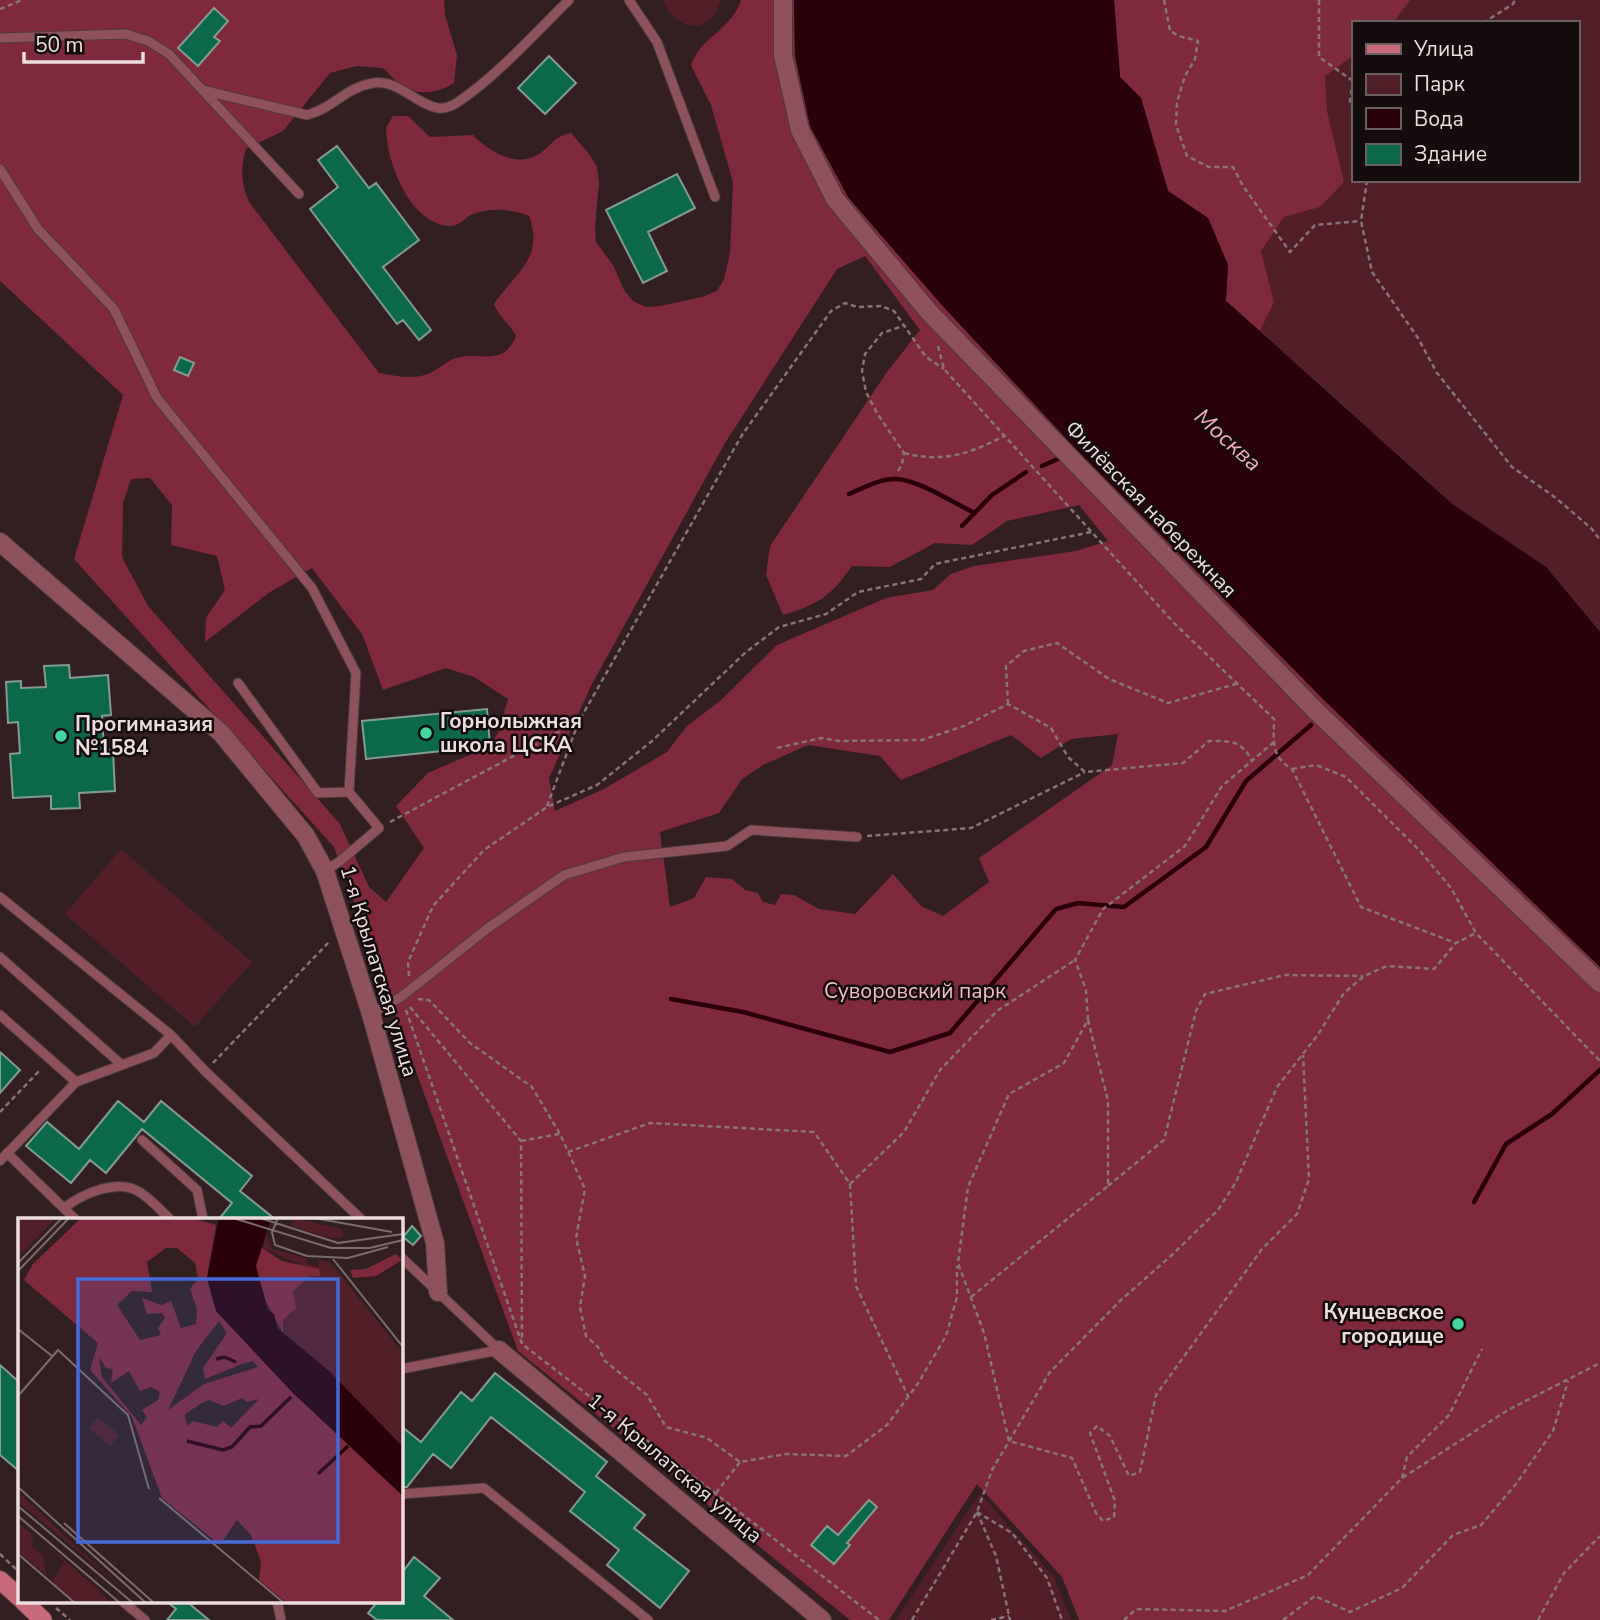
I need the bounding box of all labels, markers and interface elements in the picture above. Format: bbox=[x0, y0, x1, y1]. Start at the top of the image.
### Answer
scale bar bbox=[24, 21, 144, 65]
legend bbox=[1352, 21, 1579, 182]
text: 50 m bbox=[35, 31, 84, 59]
text: Улица bbox=[1413, 35, 1474, 63]
text: Парк bbox=[1414, 70, 1466, 98]
text: Вода bbox=[1414, 105, 1464, 133]
text: Здание bbox=[1414, 140, 1487, 168]
water label: Москва bbox=[1188, 402, 1268, 478]
street label: Филёвская набережная bbox=[1059, 414, 1243, 604]
place label: Горнолыжная школа ЦСКА bbox=[440, 707, 582, 759]
place label: Прогимназия №1584 bbox=[75, 710, 213, 762]
marker: Горнолыжная школа ЦСКА bbox=[418, 725, 434, 741]
marker: Прогимназия №1584 bbox=[53, 728, 69, 744]
street label: 1-я Крылатская улица bbox=[333, 862, 425, 1080]
park label: Суворовский парк bbox=[824, 977, 1007, 1005]
inset map bbox=[18, 1218, 402, 1602]
place label: Кунцевское городище bbox=[1324, 1298, 1444, 1350]
marker: Кунцевское городище bbox=[1450, 1316, 1466, 1332]
street label: 1-я Крылатская улица bbox=[582, 1387, 768, 1549]

